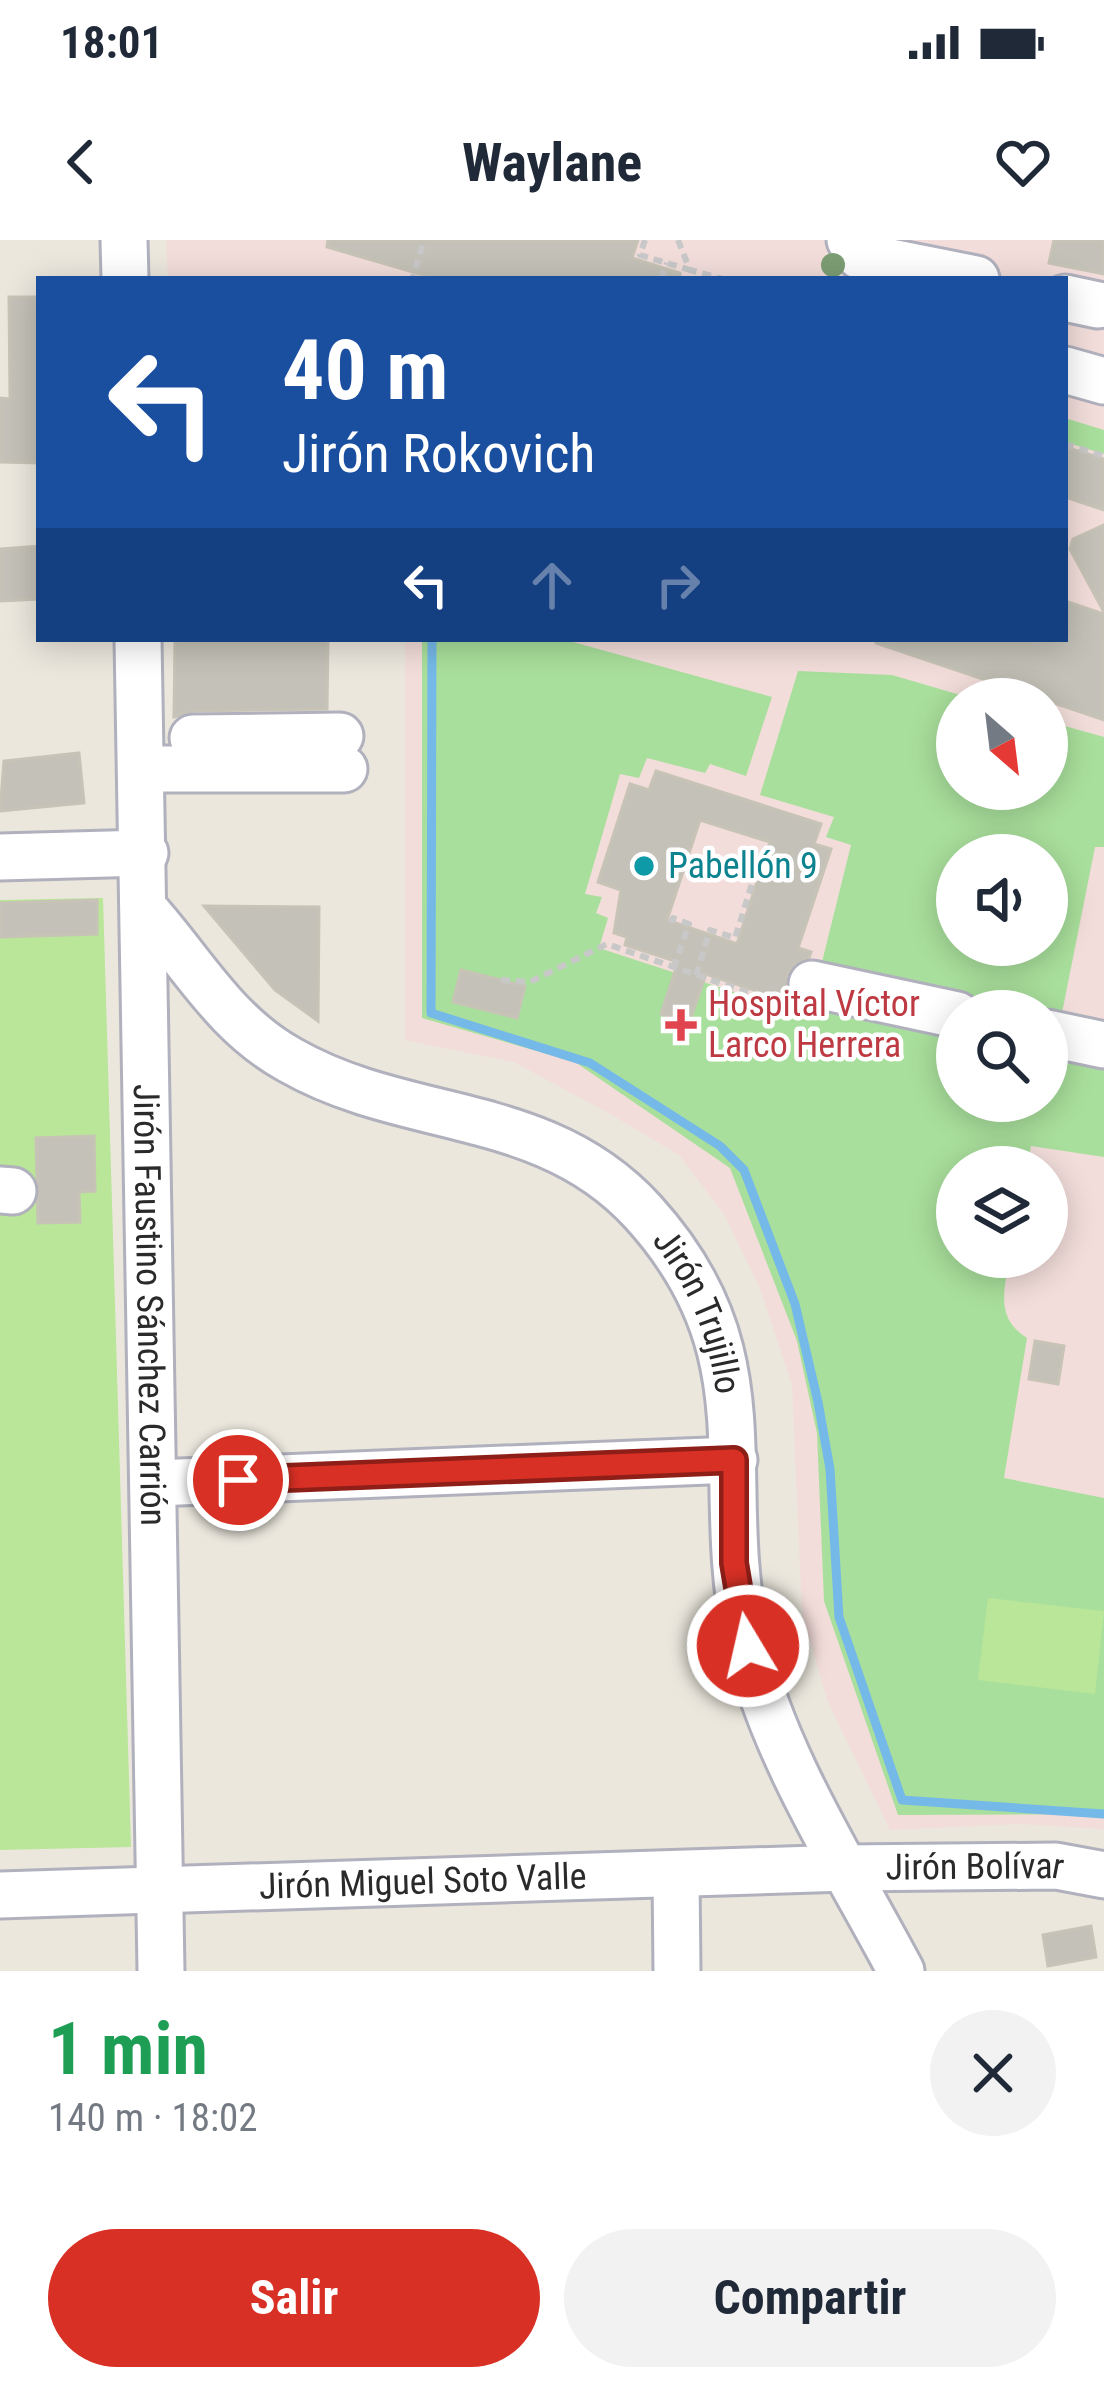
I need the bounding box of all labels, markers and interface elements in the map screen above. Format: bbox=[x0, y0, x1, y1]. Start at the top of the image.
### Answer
text: 18:01 bbox=[60, 16, 163, 69]
icon: back bbox=[48, 129, 114, 195]
icon: heart bbox=[990, 129, 1056, 195]
text: Waylane bbox=[462, 131, 642, 194]
text: 40 m bbox=[282, 321, 449, 420]
icon: left bbox=[84, 324, 240, 480]
text: Jirón Rokovich bbox=[282, 422, 595, 485]
icon: left bbox=[393, 552, 459, 618]
icon: ahead bbox=[519, 552, 585, 618]
icon: right bbox=[645, 552, 711, 618]
north arrow bbox=[936, 678, 1068, 810]
map controls bbox=[936, 678, 1068, 1278]
button: sound bbox=[936, 834, 1068, 966]
place label: Pabellón 9 bbox=[668, 845, 818, 887]
marker: Pabellón 9 bbox=[631, 853, 657, 879]
place label: Hospital Víctor Larco Herrera bbox=[708, 983, 920, 1066]
button: search bbox=[936, 990, 1068, 1122]
marker: Hospital Víctor Larco Herrera bbox=[665, 1009, 697, 1041]
street label: Jirón Faustino Sánchez Carrión bbox=[125, 1083, 174, 1526]
button: layers bbox=[936, 1146, 1068, 1278]
street label: Jirón Trujillo bbox=[644, 1220, 749, 1397]
pin bbox=[187, 1429, 289, 1531]
icon: arrive bbox=[205, 1447, 271, 1513]
position arrow bbox=[685, 1583, 811, 1709]
street label: Jirón Bolívar bbox=[885, 1845, 1067, 1889]
street label: Jirón Miguel Soto Valle bbox=[258, 1855, 587, 1908]
text: 1 min bbox=[48, 2007, 208, 2092]
button: close bbox=[930, 2010, 1056, 2136]
text: 140 m · 18:02 bbox=[48, 2095, 258, 2141]
button: Salir bbox=[48, 2229, 540, 2367]
button: Compartir bbox=[564, 2229, 1056, 2367]

